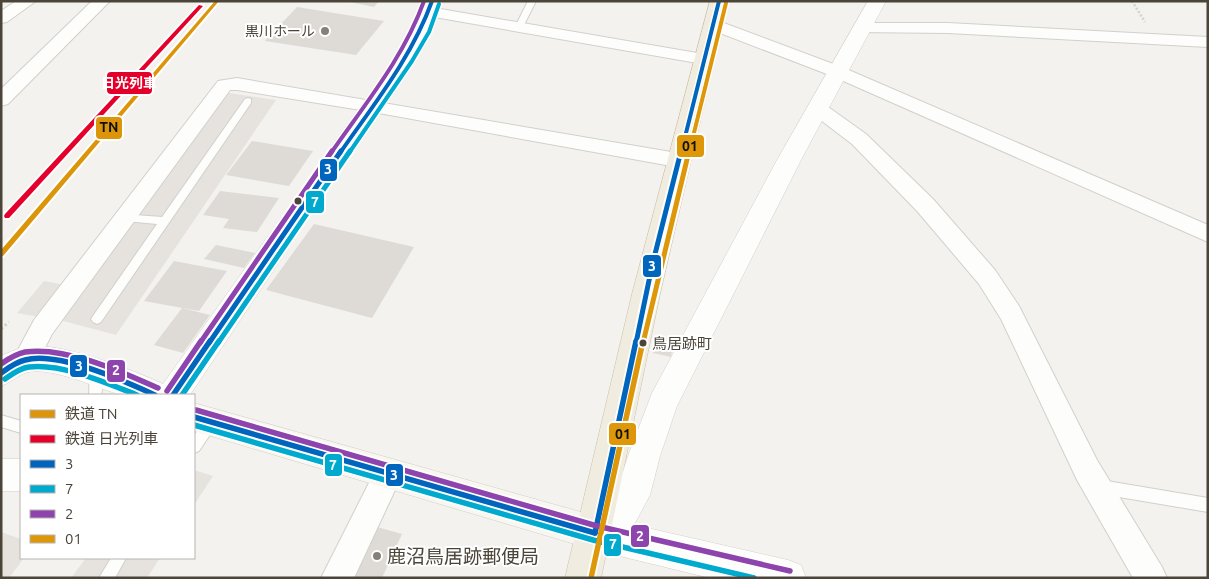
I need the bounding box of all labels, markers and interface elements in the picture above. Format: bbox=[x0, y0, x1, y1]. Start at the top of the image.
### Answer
place label: 黒川ホール bbox=[245, 23, 315, 39]
marker: 黒川ホール bbox=[319, 25, 331, 37]
line badge: 日光列車 bbox=[106, 71, 153, 95]
text: 日光列車 bbox=[101, 75, 157, 91]
line badge: TN bbox=[95, 116, 123, 140]
text: TN bbox=[100, 119, 118, 135]
line badge: 01 bbox=[676, 134, 705, 158]
text: 01 bbox=[682, 138, 698, 154]
line badge: 3 bbox=[319, 158, 338, 182]
text: 3 bbox=[324, 161, 332, 177]
line badge: 7 bbox=[305, 190, 325, 214]
text: 7 bbox=[311, 194, 319, 210]
unlabelled marker bbox=[293, 196, 303, 206]
line badge: 3 bbox=[642, 254, 662, 278]
text: 3 bbox=[648, 258, 656, 274]
place label: 鳥居跡町 bbox=[652, 335, 712, 352]
marker: 鳥居跡町 bbox=[638, 338, 648, 348]
line badge: 3 bbox=[69, 354, 88, 378]
text: 3 bbox=[75, 358, 83, 374]
line badge: 2 bbox=[106, 359, 126, 383]
text: 2 bbox=[112, 362, 120, 378]
legend bbox=[20, 394, 195, 559]
text: 鉄道 TN bbox=[65, 405, 118, 422]
line badge: 01 bbox=[608, 422, 637, 446]
text: 01 bbox=[615, 426, 631, 442]
text: 鉄道 日光列車 bbox=[65, 430, 158, 447]
line badge: 7 bbox=[324, 453, 343, 477]
text: 3 bbox=[65, 455, 73, 472]
text: 7 bbox=[329, 457, 337, 473]
line badge: 3 bbox=[385, 463, 404, 487]
text: 3 bbox=[390, 467, 398, 483]
text: 7 bbox=[65, 480, 73, 497]
text: 2 bbox=[65, 505, 73, 522]
line badge: 2 bbox=[630, 524, 650, 548]
text: 2 bbox=[636, 528, 644, 544]
text: 01 bbox=[65, 530, 82, 547]
line badge: 7 bbox=[603, 533, 622, 557]
text: 7 bbox=[609, 536, 617, 552]
place label: 鹿沼鳥居跡郵便局 bbox=[387, 545, 539, 567]
marker: 鹿沼鳥居跡郵便局 bbox=[371, 550, 383, 562]

